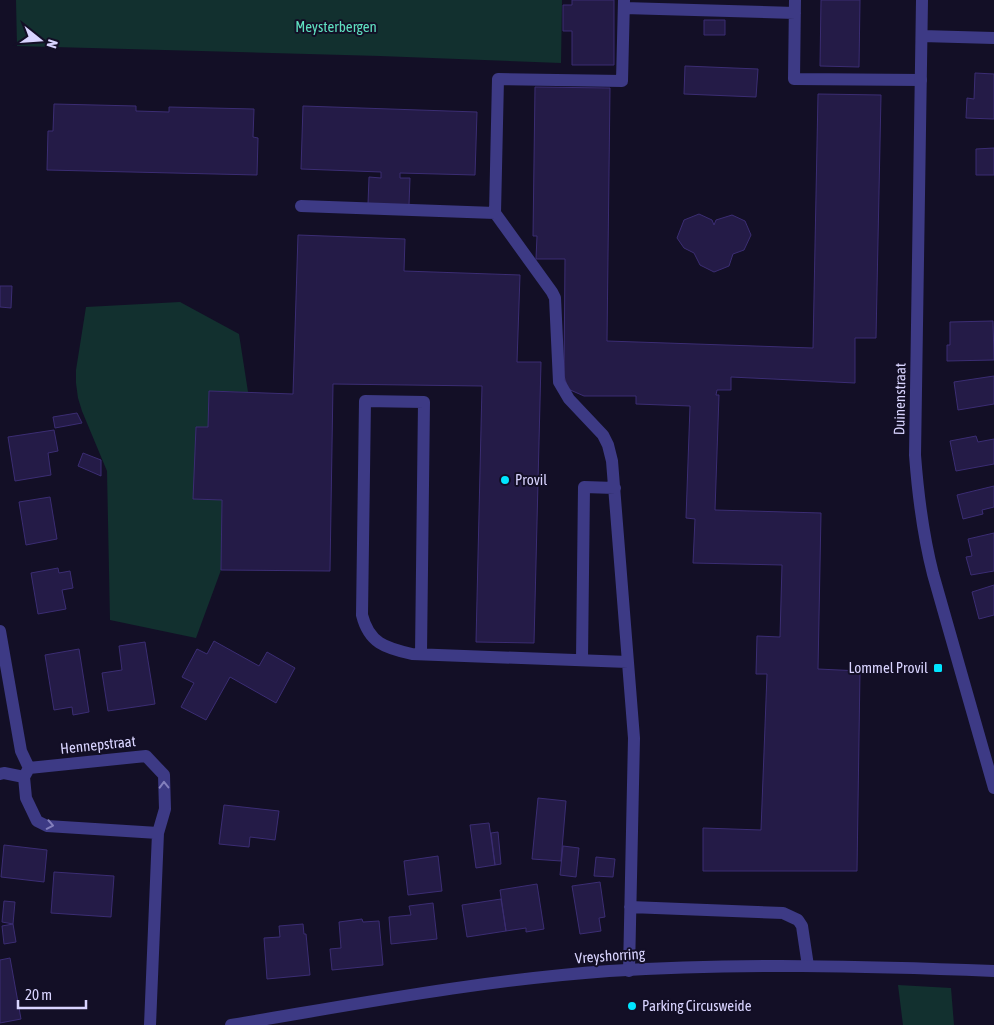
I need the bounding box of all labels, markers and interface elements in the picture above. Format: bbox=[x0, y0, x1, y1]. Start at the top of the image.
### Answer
north arrow bbox=[15, 15, 65, 65]
park label: Meysterbergen bbox=[295, 18, 377, 35]
text: N bbox=[44, 38, 61, 50]
street label: Duinenstraat bbox=[890, 363, 909, 435]
place label: Provil bbox=[515, 471, 547, 488]
marker: Provil bbox=[499, 474, 511, 486]
place label: Lommel Provil bbox=[848, 659, 928, 676]
marker: Lommel Provil bbox=[932, 662, 944, 674]
street label: Hennepstraat bbox=[59, 732, 137, 757]
one-way arrow bbox=[159, 781, 169, 789]
one-way arrow bbox=[45, 819, 54, 829]
street label: Vreyshorring bbox=[574, 945, 646, 966]
scale bar bbox=[18, 978, 85, 1010]
text: 20 m bbox=[25, 986, 52, 1003]
place label: Parking Circusweide bbox=[642, 997, 752, 1014]
marker: Parking Circusweide bbox=[626, 1000, 638, 1012]

